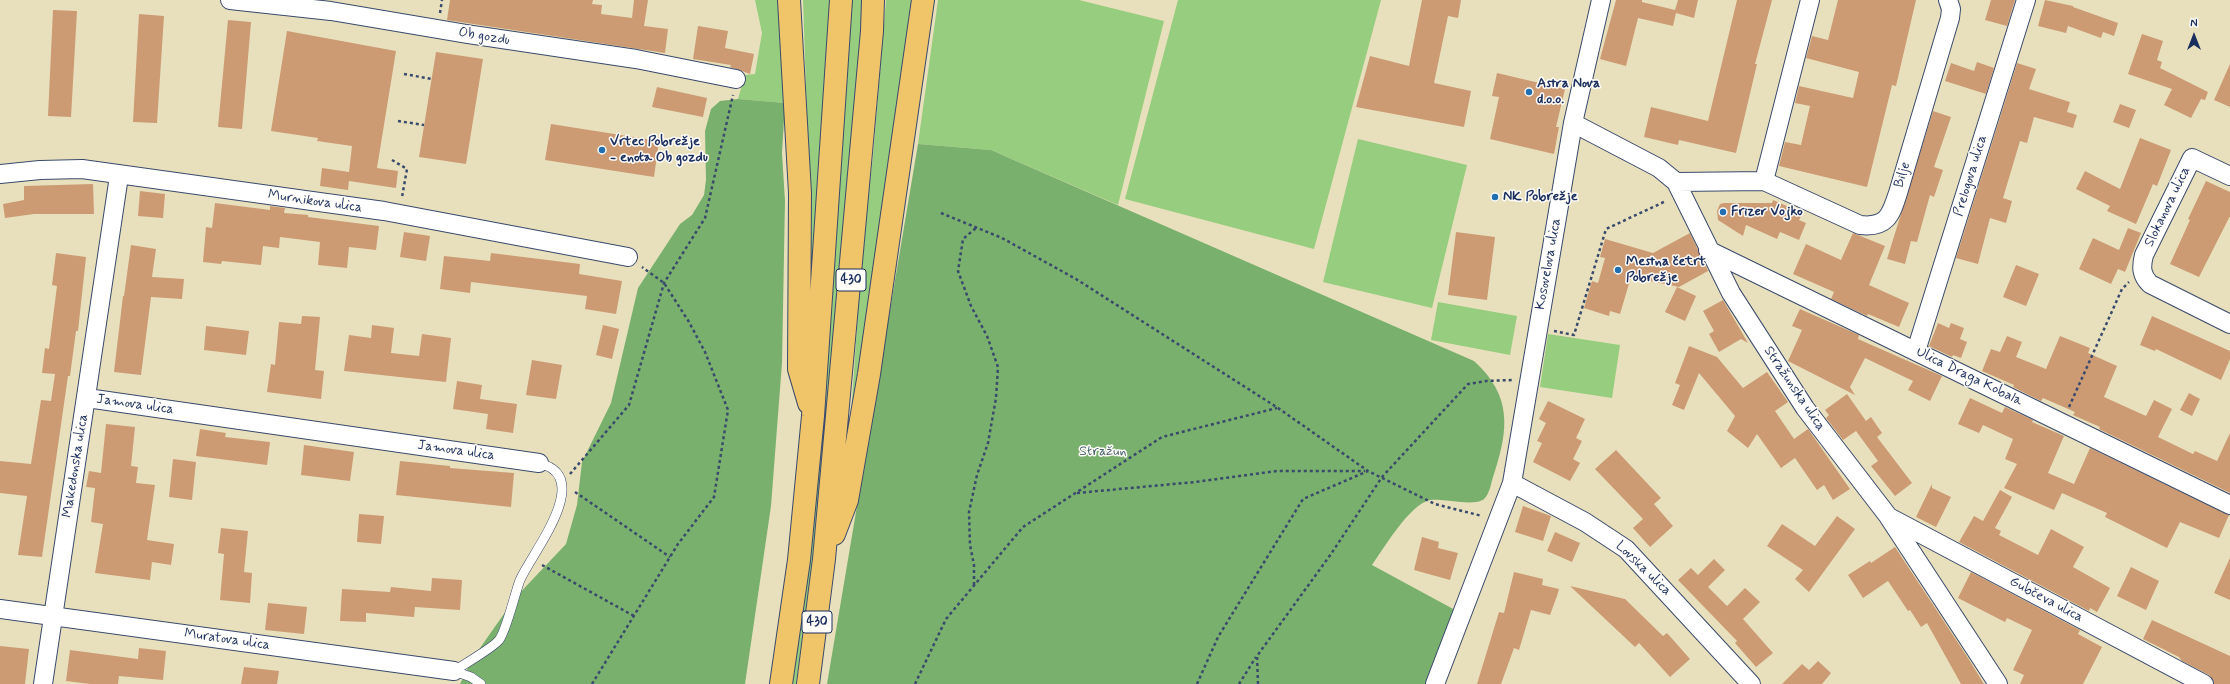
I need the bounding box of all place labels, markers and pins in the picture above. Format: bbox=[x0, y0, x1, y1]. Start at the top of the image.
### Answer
place label: Astra Nova d.o.o. bbox=[1537, 76, 1600, 108]
marker: Astra Nova d.o.o. bbox=[1524, 87, 1534, 97]
place label: Vrtec Pobrežje - enota Ob gozdu bbox=[610, 134, 708, 166]
marker: Vrtec Pobrežje - enota Ob gozdu bbox=[597, 145, 607, 155]
place label: NK Pobrežje bbox=[1503, 189, 1578, 205]
marker: NK Pobrežje bbox=[1490, 192, 1500, 202]
place label: Frizer Vojko bbox=[1731, 204, 1803, 220]
marker: Frizer Vojko bbox=[1718, 207, 1728, 217]
place label: Mestna četrt Pobrežje bbox=[1626, 254, 1706, 286]
marker: Mestna četrt Pobrežje bbox=[1613, 265, 1623, 275]

